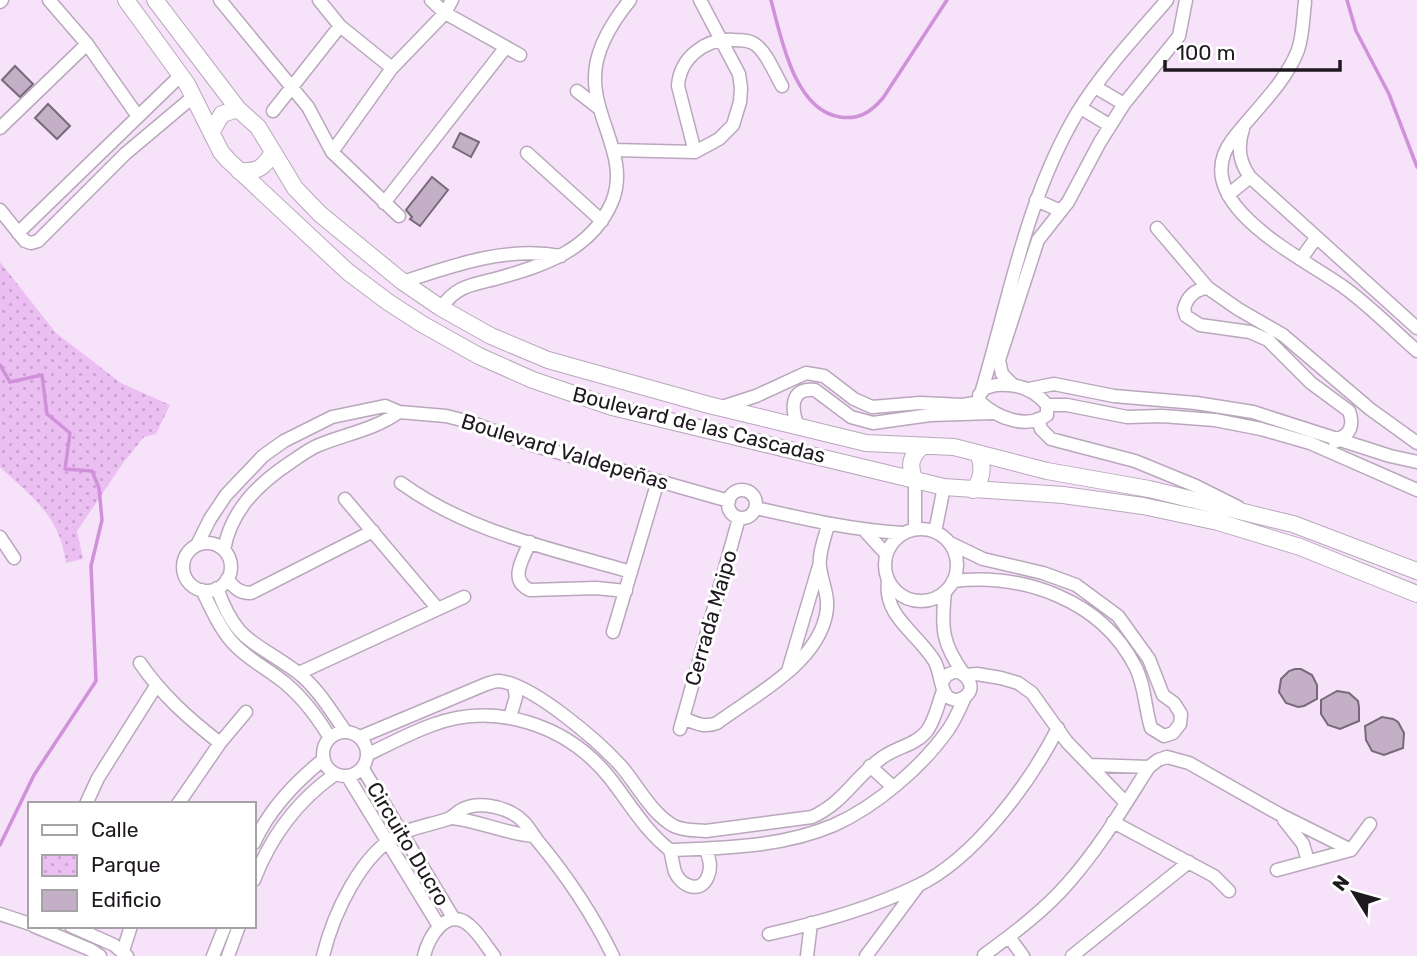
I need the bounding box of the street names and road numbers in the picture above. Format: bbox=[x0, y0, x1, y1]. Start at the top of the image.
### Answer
street label: Boulevard de las Cascadas bbox=[570, 381, 828, 468]
street label: Boulevard Valdepeñas bbox=[458, 408, 672, 495]
street label: Cerrada Maipo bbox=[679, 547, 742, 689]
street label: Circuito Ducro bbox=[362, 777, 455, 910]

